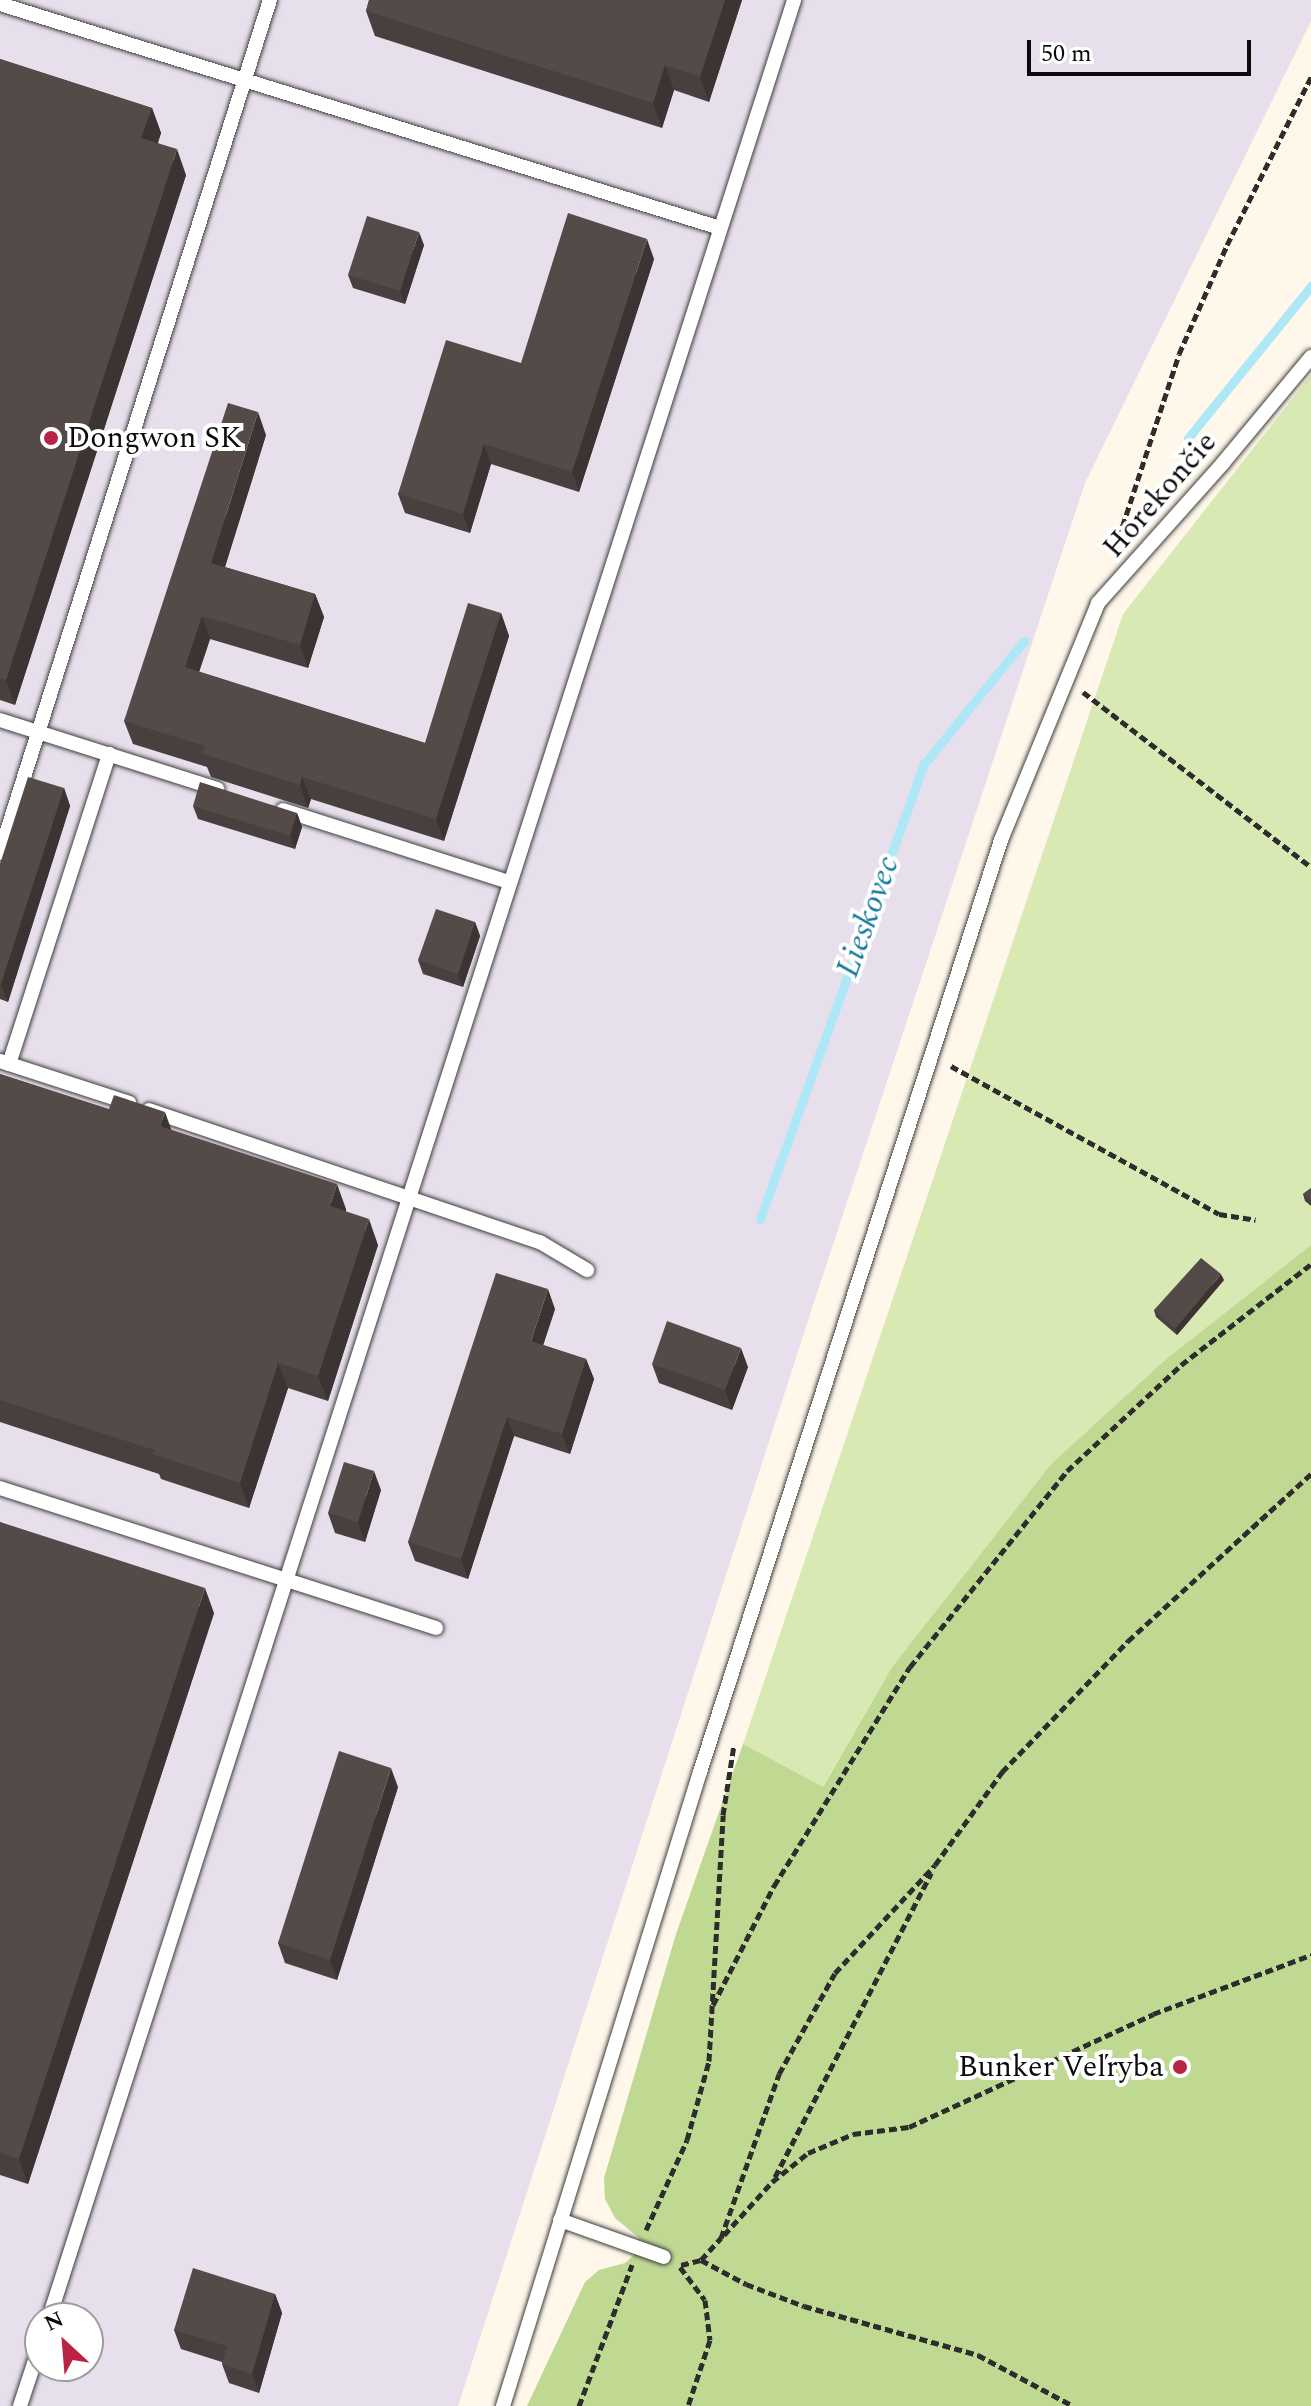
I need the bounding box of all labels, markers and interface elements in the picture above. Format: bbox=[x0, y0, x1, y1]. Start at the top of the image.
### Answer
scale bar bbox=[1031, 24, 1255, 74]
text: 50 m bbox=[1041, 36, 1092, 72]
place label: Dongwon SK bbox=[67, 420, 241, 456]
street label: Horekončie bbox=[1096, 425, 1224, 565]
marker: Dongwon SK bbox=[42, 429, 60, 447]
water label: Lieskovec bbox=[830, 852, 908, 982]
place label: Bunker Veľryba bbox=[958, 2049, 1164, 2085]
marker: Bunker Veľryba bbox=[1171, 2058, 1189, 2076]
north arrow bbox=[24, 2302, 104, 2382]
text: N bbox=[39, 2303, 69, 2341]

